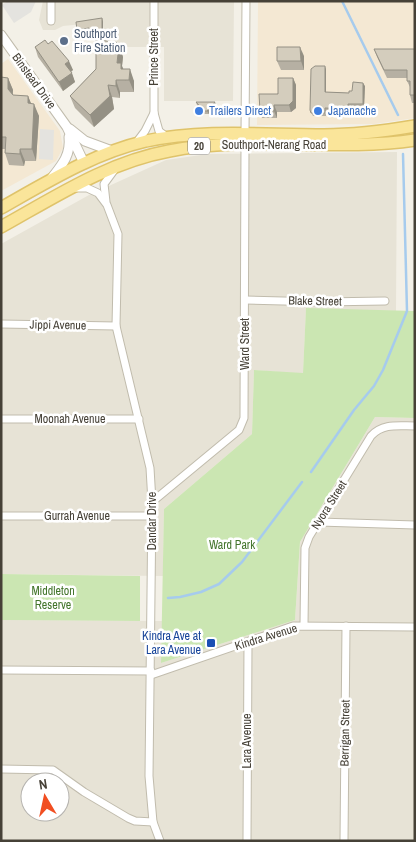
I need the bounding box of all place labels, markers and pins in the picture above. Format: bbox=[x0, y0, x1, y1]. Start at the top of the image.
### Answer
place label: Southport Fire Station bbox=[74, 26, 125, 56]
marker: Southport Fire Station bbox=[58, 35, 70, 47]
place label: Trailers Direct bbox=[209, 103, 271, 119]
place label: Japanache bbox=[328, 103, 376, 119]
marker: Trailers Direct bbox=[193, 105, 205, 117]
marker: Japanache bbox=[312, 105, 324, 117]
place label: Kindra Ave at Lara Avenue bbox=[142, 628, 201, 658]
marker: Kindra Ave at Lara Avenue bbox=[205, 637, 217, 649]

